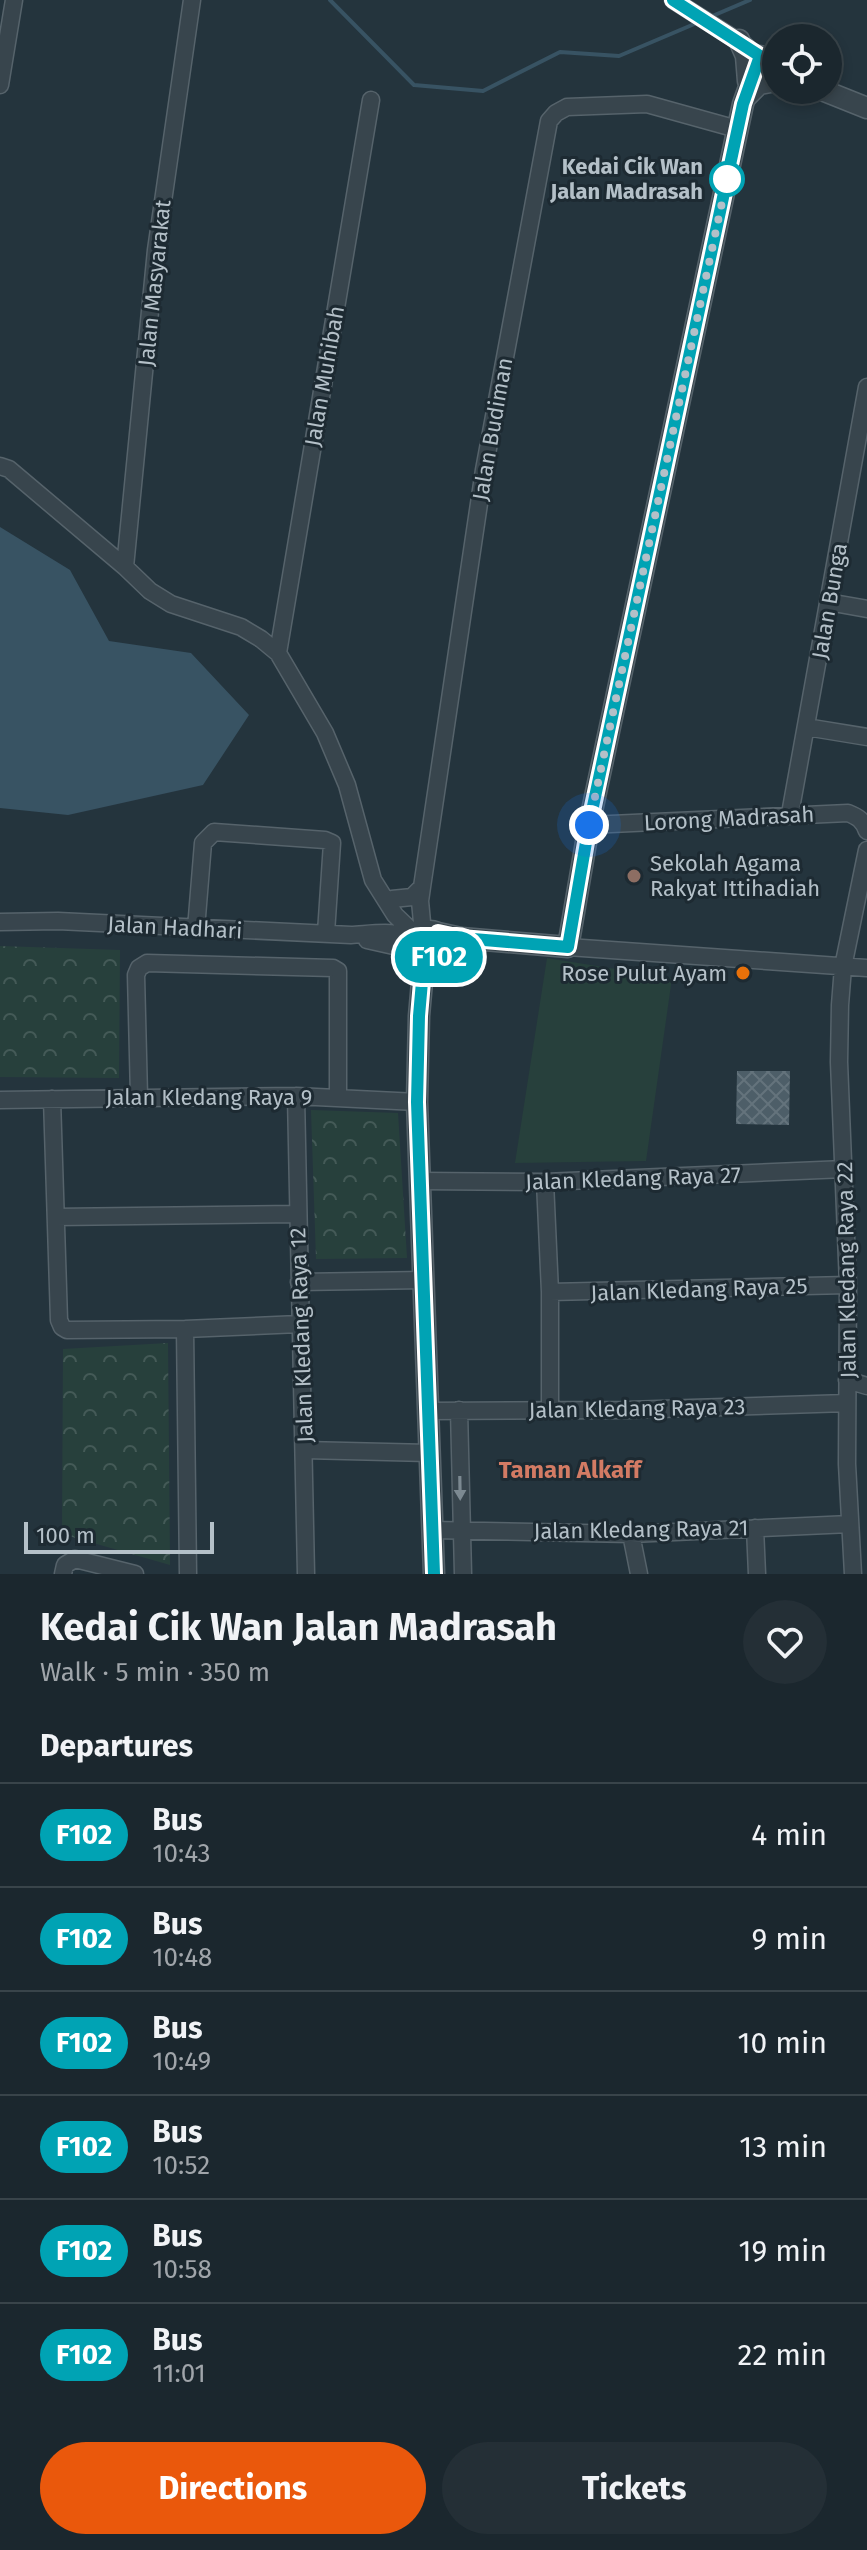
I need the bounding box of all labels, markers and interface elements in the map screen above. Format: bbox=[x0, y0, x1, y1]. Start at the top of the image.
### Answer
map controls bbox=[762, 24, 842, 104]
button: locate bbox=[762, 24, 842, 104]
place label: Kedai Cik Wan Jalan Madrasah bbox=[549, 153, 703, 205]
marker: Kedai Cik Wan Jalan Madrasah bbox=[710, 162, 744, 196]
street label: Jalan Masyarakat bbox=[132, 198, 177, 368]
street label: Jalan Muhibah bbox=[299, 304, 350, 448]
street label: Jalan Budiman bbox=[467, 355, 518, 503]
street label: Jalan Bunga bbox=[806, 541, 853, 661]
street label: Lorong Madrasah bbox=[643, 801, 815, 836]
your location bbox=[569, 805, 609, 845]
place label: Sekolah Agama Rakyat Ittihadiah bbox=[650, 850, 820, 902]
marker: Sekolah Agama Rakyat Ittihadiah bbox=[625, 867, 643, 885]
street label: Jalan Hadhari bbox=[107, 910, 243, 945]
line badge: F102 bbox=[383, 931, 495, 983]
text: F102 bbox=[411, 940, 467, 973]
place label: Rose Pulut Ayam bbox=[561, 960, 727, 987]
marker: Rose Pulut Ayam bbox=[734, 964, 752, 982]
street label: Jalan Kledang Raya 9 bbox=[106, 1084, 312, 1111]
street label: Jalan Kledang Raya 27 bbox=[525, 1161, 741, 1196]
street label: Jalan Kledang Raya 22 bbox=[831, 1161, 862, 1379]
street label: Jalan Kledang Raya 12 bbox=[284, 1227, 319, 1443]
street label: Jalan Kledang Raya 25 bbox=[590, 1272, 808, 1307]
street label: Jalan Kledang Raya 23 bbox=[528, 1393, 746, 1424]
district label: Taman Alkaff bbox=[499, 1456, 644, 1484]
one-way arrow bbox=[454, 1476, 466, 1501]
street label: Jalan Kledang Raya 21 bbox=[533, 1514, 749, 1545]
scale bar bbox=[24, 1518, 214, 1554]
text: 100 m bbox=[36, 1522, 95, 1549]
button: heart bbox=[743, 1600, 827, 1684]
text: Kedai Cik Wan Jalan Madrasah bbox=[40, 1604, 557, 1650]
text: Walk · 5 min · 350 m bbox=[40, 1657, 270, 1688]
text: Departures bbox=[40, 1728, 193, 1764]
text: Bus bbox=[152, 1802, 203, 1838]
text: 4 min bbox=[751, 1817, 827, 1853]
text: F102 bbox=[56, 1818, 112, 1851]
text: 10:43 bbox=[152, 1838, 211, 1869]
text: Bus bbox=[152, 1906, 203, 1942]
text: 9 min bbox=[752, 1921, 827, 1957]
text: F102 bbox=[56, 1922, 112, 1955]
text: 10:48 bbox=[152, 1942, 212, 1973]
text: Bus bbox=[152, 2010, 203, 2046]
text: 10 min bbox=[738, 2025, 827, 2061]
text: F102 bbox=[56, 2026, 112, 2059]
text: 10:49 bbox=[152, 2046, 211, 2077]
text: Bus bbox=[152, 2114, 203, 2150]
text: 13 min bbox=[739, 2129, 827, 2165]
text: F102 bbox=[56, 2130, 112, 2163]
text: 10:52 bbox=[152, 2150, 210, 2181]
text: Bus bbox=[152, 2218, 203, 2254]
text: 19 min bbox=[739, 2233, 827, 2269]
text: F102 bbox=[56, 2234, 112, 2267]
text: 10:58 bbox=[152, 2254, 212, 2285]
text: Bus bbox=[152, 2322, 203, 2358]
text: 22 min bbox=[738, 2337, 827, 2373]
text: F102 bbox=[56, 2338, 112, 2371]
text: 11:01 bbox=[152, 2358, 206, 2389]
button: Directions bbox=[40, 2442, 426, 2534]
button: Tickets bbox=[442, 2442, 827, 2534]

